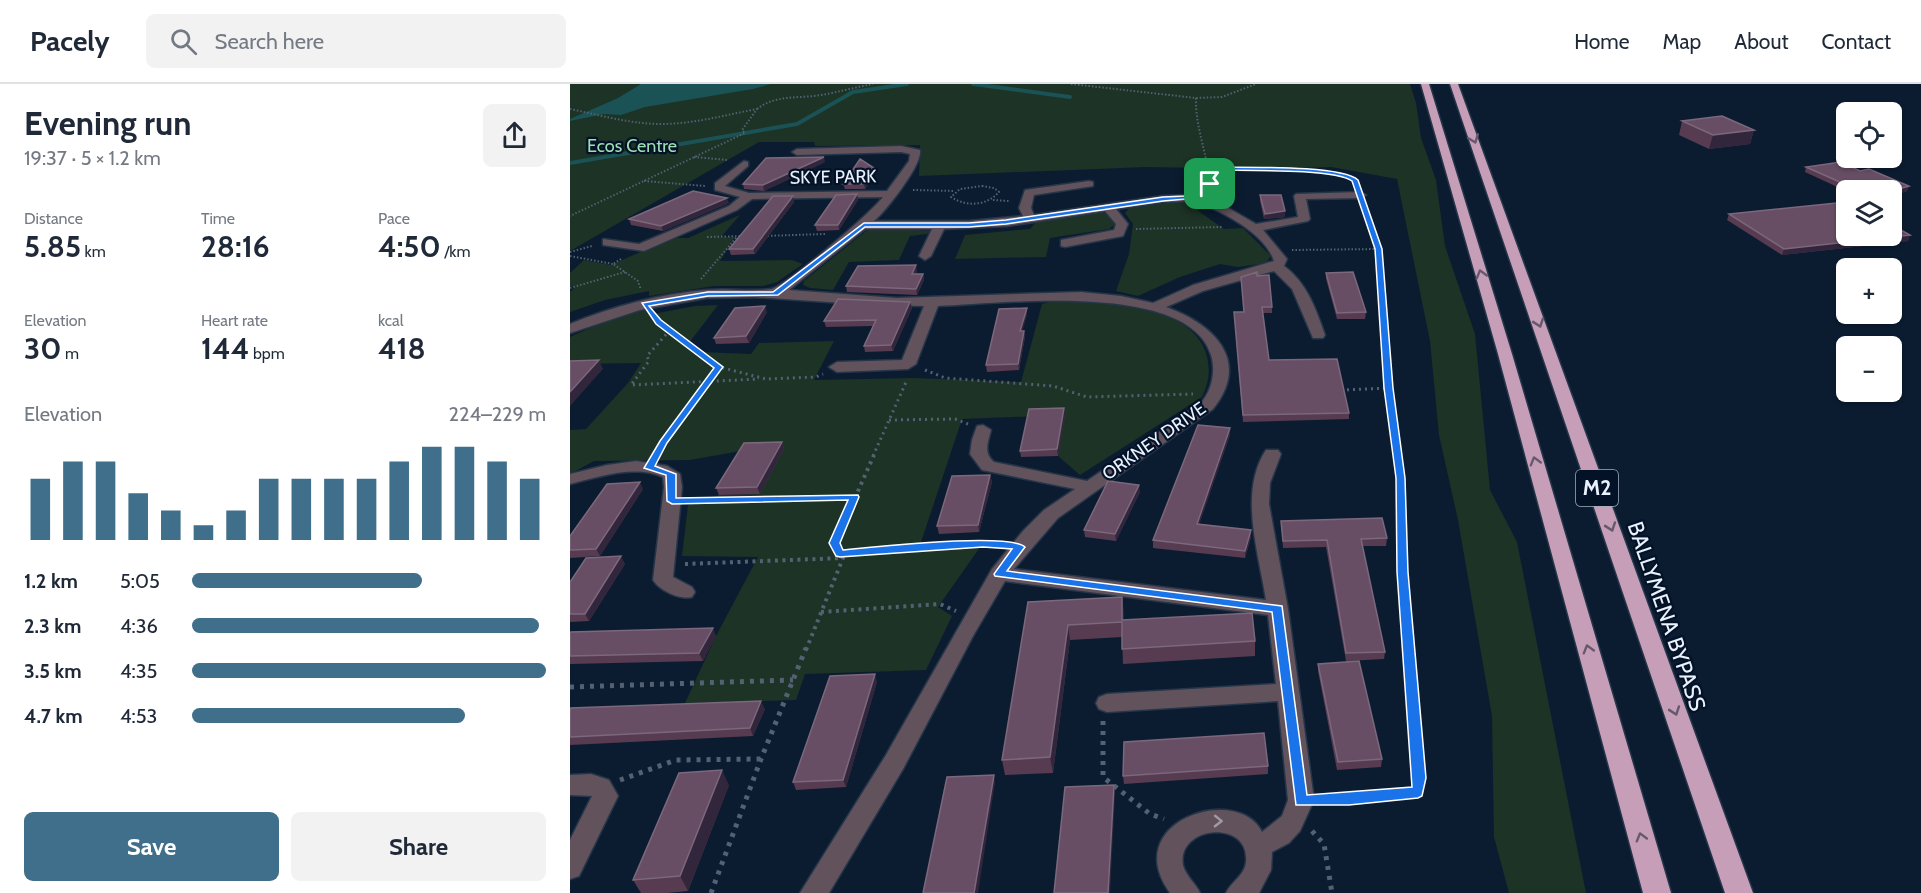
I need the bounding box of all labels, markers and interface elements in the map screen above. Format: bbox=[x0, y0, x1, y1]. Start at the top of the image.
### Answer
search box bbox=[146, 14, 566, 68]
text: Pacely bbox=[30, 24, 110, 58]
icon: search bbox=[167, 25, 200, 58]
text: Search here bbox=[215, 28, 324, 55]
text: Home bbox=[1574, 29, 1630, 54]
text: Map bbox=[1663, 29, 1701, 54]
text: About bbox=[1734, 29, 1788, 54]
text: Contact bbox=[1821, 29, 1891, 54]
map controls bbox=[1836, 102, 1902, 402]
button: locate bbox=[1836, 102, 1902, 168]
text: Evening run bbox=[24, 103, 191, 143]
button: share bbox=[483, 104, 546, 167]
one-way arrow bbox=[1467, 133, 1479, 144]
park label: Ecos Centre bbox=[587, 135, 677, 157]
text: 19:37 · 5 × 1.2 km bbox=[24, 146, 161, 170]
pin bbox=[1184, 158, 1235, 209]
street label: SKYE PARK bbox=[789, 165, 877, 189]
icon: arrive bbox=[1193, 167, 1226, 200]
button: layers bbox=[1836, 180, 1902, 246]
text: Distance bbox=[24, 209, 83, 228]
text: Time bbox=[201, 209, 235, 228]
text: Pace bbox=[378, 209, 410, 228]
text: 5.85 bbox=[24, 228, 81, 265]
text: 28:16 bbox=[201, 228, 270, 265]
text: 4:50 bbox=[378, 228, 441, 265]
text: km bbox=[81, 242, 106, 261]
text: /km bbox=[441, 242, 471, 261]
button: + bbox=[1836, 258, 1902, 324]
one-way arrow bbox=[1476, 269, 1488, 280]
text: Elevation bbox=[24, 311, 87, 330]
text: Heart rate bbox=[201, 311, 268, 330]
text: kcal bbox=[378, 311, 404, 330]
one-way arrow bbox=[1532, 317, 1545, 328]
text: 30 bbox=[24, 330, 61, 367]
text: 144 bbox=[201, 330, 249, 367]
text: 418 bbox=[378, 330, 426, 367]
button: − bbox=[1836, 336, 1902, 402]
text: m bbox=[61, 344, 79, 363]
text: bpm bbox=[249, 344, 285, 363]
street label: ORKNEY DRIVE bbox=[1098, 397, 1210, 485]
text: Elevation bbox=[24, 402, 102, 426]
text: 224–229 m bbox=[449, 402, 546, 426]
one-way arrow bbox=[1530, 457, 1543, 467]
road number: M2 bbox=[1576, 470, 1618, 506]
street label: BALLYMENA BYPASS bbox=[1621, 518, 1712, 715]
one-way arrow bbox=[1603, 521, 1616, 532]
text: 1.2 km bbox=[24, 569, 78, 593]
text: 5:05 bbox=[120, 569, 160, 593]
text: 2.3 km bbox=[24, 614, 81, 638]
text: 4:36 bbox=[120, 614, 158, 638]
one-way arrow bbox=[1583, 644, 1596, 654]
text: 3.5 km bbox=[24, 659, 82, 683]
text: 4:35 bbox=[120, 659, 157, 683]
text: 4.7 km bbox=[24, 704, 83, 728]
text: 4:53 bbox=[120, 704, 157, 728]
one-way arrow bbox=[1668, 705, 1680, 716]
button: Save bbox=[24, 812, 279, 881]
button: Share bbox=[291, 812, 546, 881]
one-way arrow bbox=[1213, 815, 1222, 827]
one-way arrow bbox=[1636, 832, 1649, 842]

